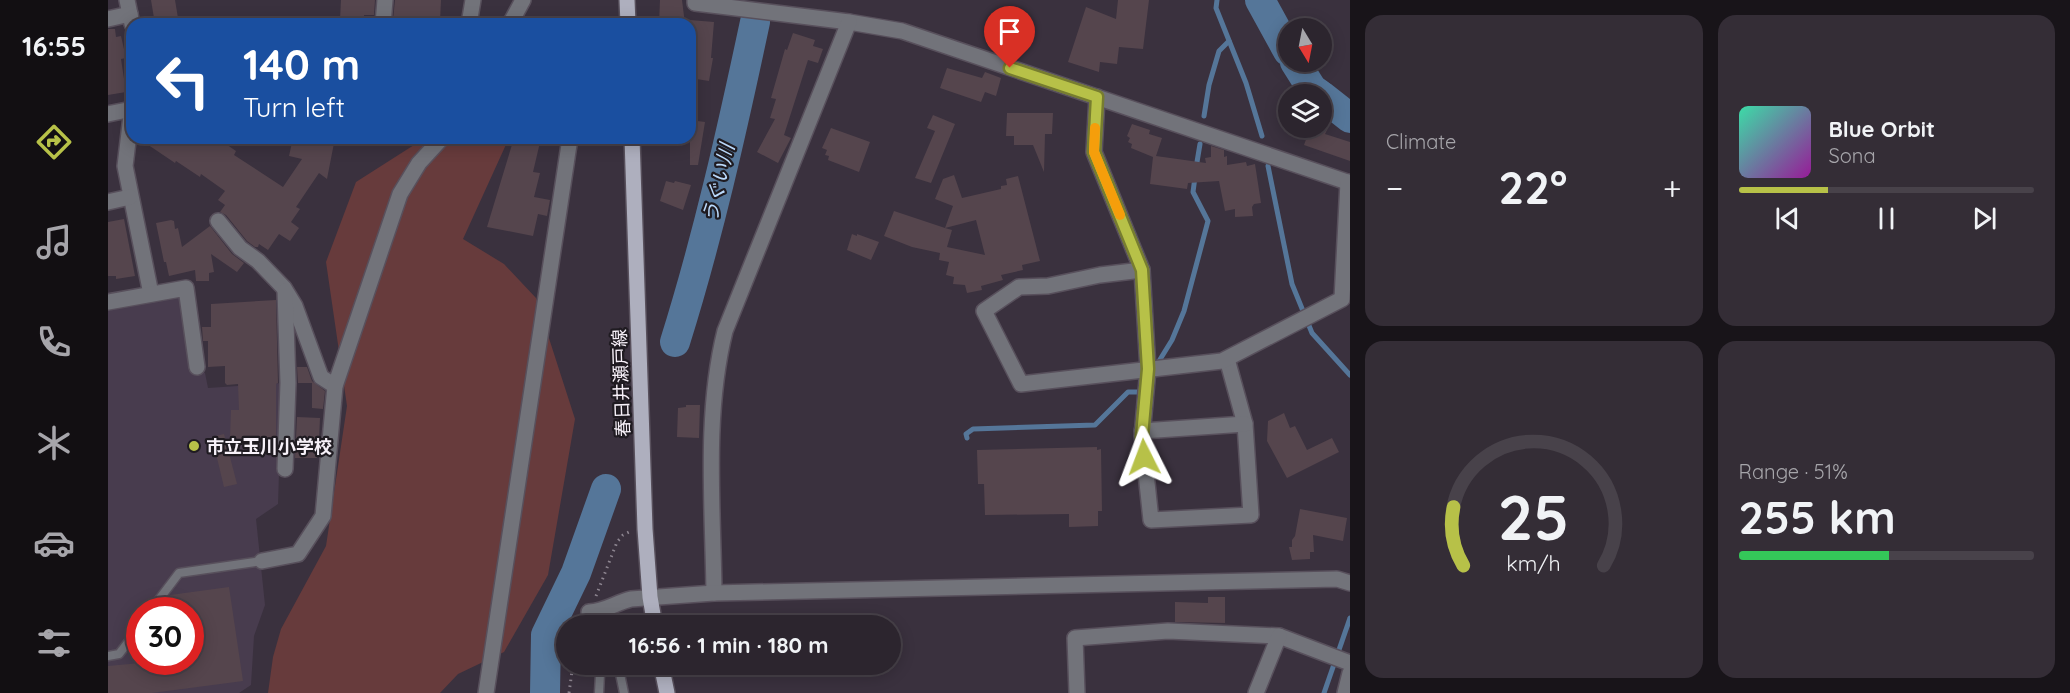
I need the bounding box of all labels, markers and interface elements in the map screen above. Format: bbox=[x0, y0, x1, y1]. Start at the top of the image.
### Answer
pin bbox=[984, 6, 1035, 68]
icon: arrive bbox=[993, 15, 1026, 48]
north arrow bbox=[1278, 18, 1332, 72]
map controls bbox=[1278, 18, 1332, 138]
text: 16:55 bbox=[22, 29, 86, 63]
text: 140 m bbox=[243, 38, 360, 91]
icon: left bbox=[144, 42, 222, 120]
button: layers bbox=[1278, 84, 1332, 138]
text: Turn left bbox=[243, 90, 345, 124]
text: Blue Orbit bbox=[1829, 115, 1935, 143]
icon: directions bbox=[33, 121, 75, 163]
text: Climate bbox=[1386, 129, 1456, 154]
water label: うぐい川 bbox=[697, 139, 740, 225]
text: Sona bbox=[1829, 143, 1876, 168]
text: 22° bbox=[1499, 159, 1567, 215]
text: − bbox=[1386, 167, 1403, 208]
text: + bbox=[1663, 167, 1682, 208]
icon: previous bbox=[1771, 202, 1804, 235]
icon: pause bbox=[1870, 202, 1903, 235]
icon: next bbox=[1968, 202, 2001, 235]
icon: music bbox=[33, 221, 75, 263]
icon: phone bbox=[33, 321, 75, 363]
street label: 春日井瀬戸線 bbox=[608, 329, 634, 437]
icon: climate bbox=[33, 422, 75, 464]
position arrow bbox=[1112, 425, 1176, 489]
place label: 市立玉川小学校 bbox=[206, 435, 332, 458]
marker: 市立玉川小学校 bbox=[187, 439, 201, 453]
text: Range · 51% bbox=[1739, 459, 1848, 484]
text: 25 bbox=[1498, 478, 1569, 556]
text: 255 km bbox=[1739, 489, 1896, 545]
icon: car bbox=[33, 522, 75, 564]
text: km/h bbox=[1507, 551, 1561, 577]
speed limit sign: 30 bbox=[126, 597, 204, 675]
icon: filters bbox=[33, 622, 75, 664]
text: 16:56 · 1 min · 180 m bbox=[629, 631, 828, 659]

